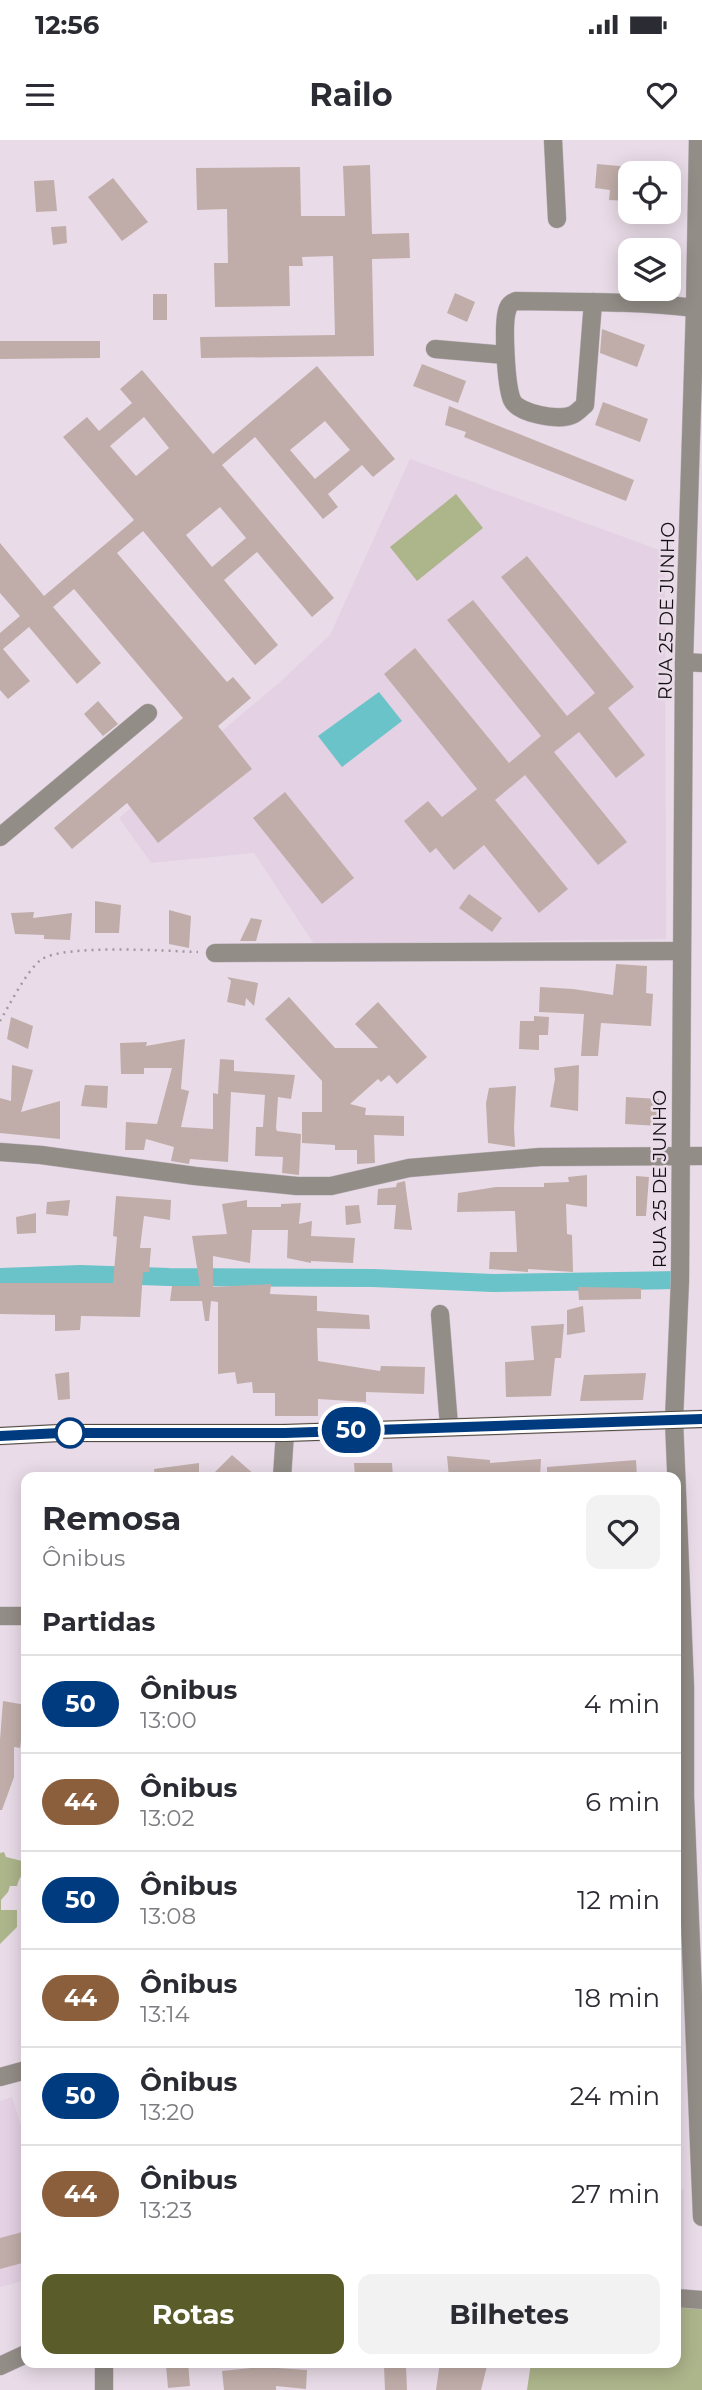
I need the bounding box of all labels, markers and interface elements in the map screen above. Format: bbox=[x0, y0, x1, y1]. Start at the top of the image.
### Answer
text: 12:56 bbox=[35, 9, 99, 41]
text: Railo bbox=[309, 75, 393, 114]
icon: menu bbox=[21, 76, 59, 114]
icon: heart bbox=[643, 76, 681, 114]
map controls bbox=[618, 161, 681, 301]
button: locate bbox=[618, 161, 681, 224]
button: layers bbox=[618, 238, 681, 301]
street label: RUA 25 DE JUNHO bbox=[653, 522, 680, 700]
street label: RUA 25 DE JUNHO bbox=[648, 1090, 671, 1268]
line badge: 50 bbox=[320, 1407, 382, 1453]
text: 50 bbox=[336, 1415, 366, 1444]
unlabelled marker bbox=[55, 1418, 85, 1448]
button: heart bbox=[586, 1495, 660, 1569]
text: Remosa bbox=[42, 1498, 181, 1538]
text: Ônibus bbox=[42, 1544, 125, 1572]
text: Partidas bbox=[42, 1606, 155, 1638]
text: Ônibus bbox=[140, 1674, 237, 1706]
text: 4 min bbox=[584, 1688, 660, 1720]
text: 50 bbox=[65, 1689, 96, 1718]
text: 13:00 bbox=[140, 1706, 197, 1734]
text: Ônibus bbox=[140, 1772, 237, 1804]
text: 6 min bbox=[585, 1786, 660, 1818]
text: 44 bbox=[64, 1787, 97, 1816]
text: 13:02 bbox=[140, 1804, 194, 1832]
text: Ônibus bbox=[140, 1870, 237, 1902]
text: 12 min bbox=[577, 1884, 660, 1916]
text: 50 bbox=[65, 1885, 96, 1914]
text: 13:08 bbox=[140, 1902, 196, 1930]
text: Ônibus bbox=[140, 1968, 237, 2000]
text: 18 min bbox=[575, 1982, 660, 2014]
text: 44 bbox=[64, 1983, 97, 2012]
text: 13:14 bbox=[140, 2000, 190, 2028]
text: Ônibus bbox=[140, 2066, 237, 2098]
text: 24 min bbox=[570, 2080, 660, 2112]
text: 50 bbox=[65, 2081, 96, 2110]
text: 13:20 bbox=[140, 2098, 194, 2126]
text: Ônibus bbox=[140, 2164, 237, 2196]
text: 27 min bbox=[571, 2178, 660, 2210]
text: 44 bbox=[64, 2179, 97, 2208]
text: 13:23 bbox=[140, 2196, 192, 2224]
button: Rotas bbox=[42, 2274, 344, 2354]
button: Bilhetes bbox=[358, 2274, 660, 2354]

